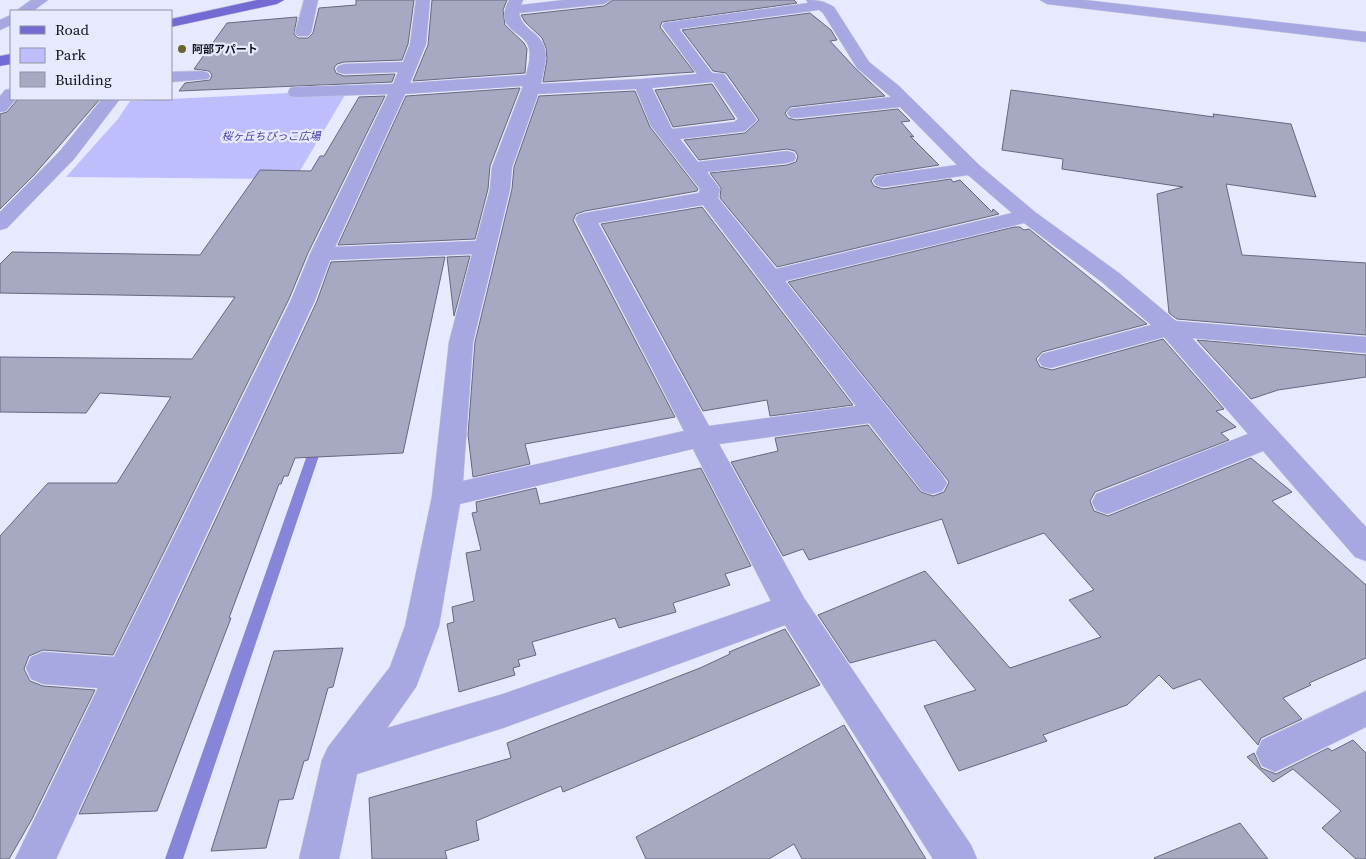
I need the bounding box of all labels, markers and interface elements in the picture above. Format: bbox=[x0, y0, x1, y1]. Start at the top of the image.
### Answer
legend bbox=[10, 10, 172, 100]
text: Road bbox=[55, 19, 89, 40]
place label: 阿部アパート bbox=[192, 42, 258, 57]
marker: 阿部アパート bbox=[176, 43, 188, 55]
text: Park bbox=[55, 44, 87, 65]
text: Building bbox=[55, 69, 112, 90]
park label: 桜ヶ丘ちびっこ広場 bbox=[222, 129, 322, 144]

